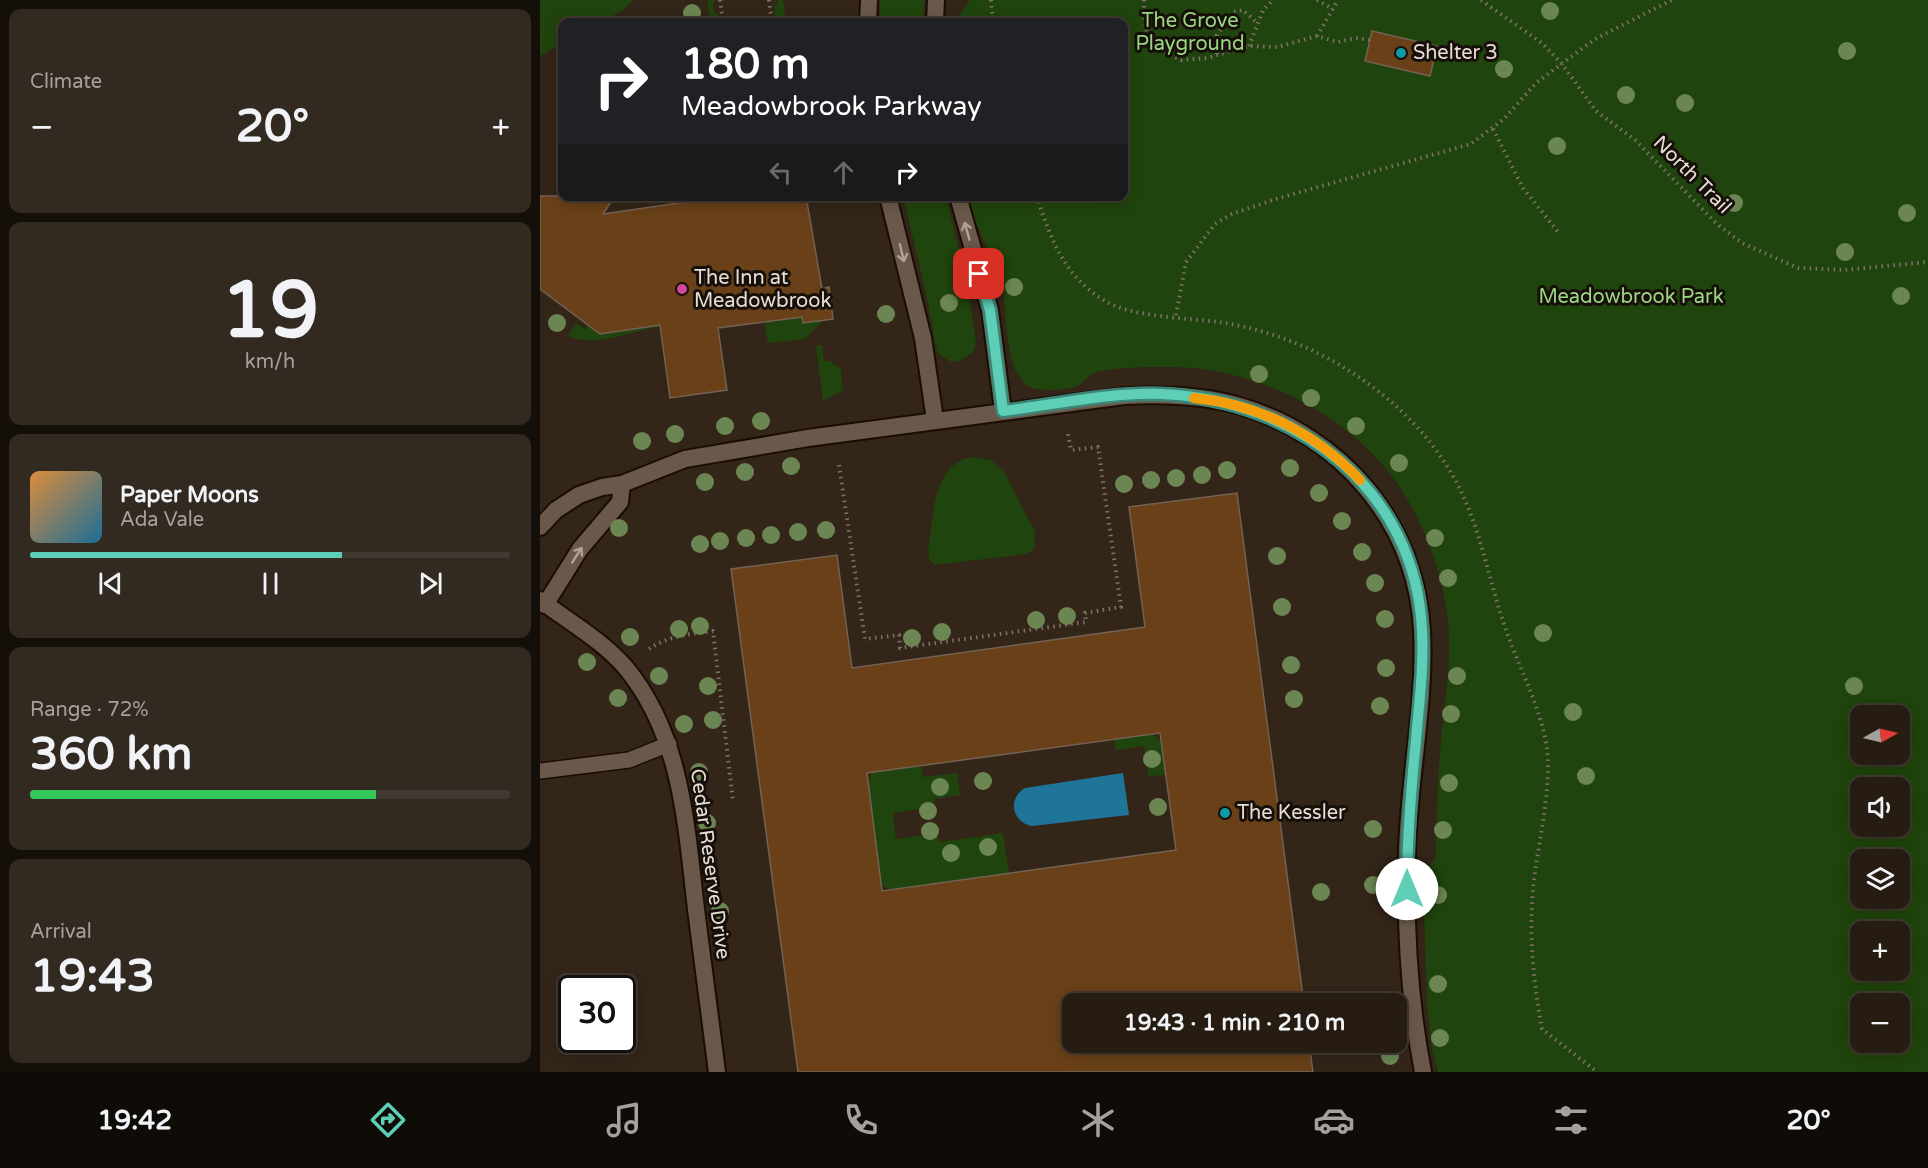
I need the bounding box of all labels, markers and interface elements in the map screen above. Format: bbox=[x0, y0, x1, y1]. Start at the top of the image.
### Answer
park label: The Grove Playground bbox=[1135, 9, 1245, 56]
text: 180 m bbox=[681, 39, 810, 90]
place label: Shelter 3 bbox=[1413, 41, 1498, 65]
icon: right bbox=[582, 42, 660, 120]
marker: Shelter 3 bbox=[1394, 46, 1408, 60]
text: Climate bbox=[30, 70, 102, 94]
text: Meadowbrook Parkway bbox=[681, 90, 982, 123]
text: 20° bbox=[236, 100, 309, 154]
text: − bbox=[30, 108, 54, 147]
text: + bbox=[491, 108, 510, 147]
street label: North Trail bbox=[1648, 131, 1736, 219]
icon: left bbox=[764, 156, 797, 189]
icon: ahead bbox=[827, 156, 860, 189]
icon: right bbox=[890, 156, 923, 189]
one-way arrow bbox=[961, 222, 972, 241]
one-way arrow bbox=[897, 244, 909, 263]
pin bbox=[953, 248, 1004, 299]
icon: arrive bbox=[962, 257, 995, 290]
text: 19 bbox=[221, 264, 319, 358]
place label: The Inn at Meadowbrook bbox=[694, 266, 831, 313]
marker: The Inn at Meadowbrook bbox=[675, 282, 689, 296]
park label: Meadowbrook Park bbox=[1538, 285, 1724, 309]
text: km/h bbox=[245, 350, 295, 374]
text: Paper Moons bbox=[120, 482, 259, 508]
text: Ada Vale bbox=[120, 508, 204, 532]
one-way arrow bbox=[571, 547, 583, 564]
icon: previous bbox=[94, 567, 127, 600]
icon: pause bbox=[254, 567, 287, 600]
icon: next bbox=[414, 567, 447, 600]
text: Range · 72% bbox=[30, 698, 149, 722]
north arrow bbox=[1850, 705, 1910, 765]
map controls bbox=[1850, 705, 1910, 1053]
text: 360 km bbox=[30, 728, 192, 782]
street label: Cedar Reserve Drive bbox=[685, 767, 735, 961]
button: sound bbox=[1850, 777, 1910, 837]
place label: The Kessler bbox=[1237, 801, 1346, 825]
marker: The Kessler bbox=[1218, 806, 1232, 820]
button: layers bbox=[1850, 849, 1910, 909]
position arrow bbox=[1375, 857, 1439, 921]
text: Arrival bbox=[30, 920, 92, 944]
button: + bbox=[1850, 921, 1910, 981]
text: 19:43 bbox=[30, 950, 155, 1004]
speed limit sign: 30 bbox=[558, 975, 636, 1053]
button: − bbox=[1850, 993, 1910, 1053]
text: 19:43 · 1 min · 210 m bbox=[1124, 1010, 1345, 1036]
icon: directions bbox=[367, 1099, 409, 1141]
icon: music bbox=[603, 1099, 645, 1141]
icon: phone bbox=[840, 1099, 882, 1141]
icon: climate bbox=[1077, 1099, 1119, 1141]
icon: car bbox=[1313, 1099, 1355, 1141]
icon: filters bbox=[1550, 1099, 1592, 1141]
text: 19:42 bbox=[97, 1104, 172, 1137]
text: 20° bbox=[1787, 1104, 1831, 1137]

